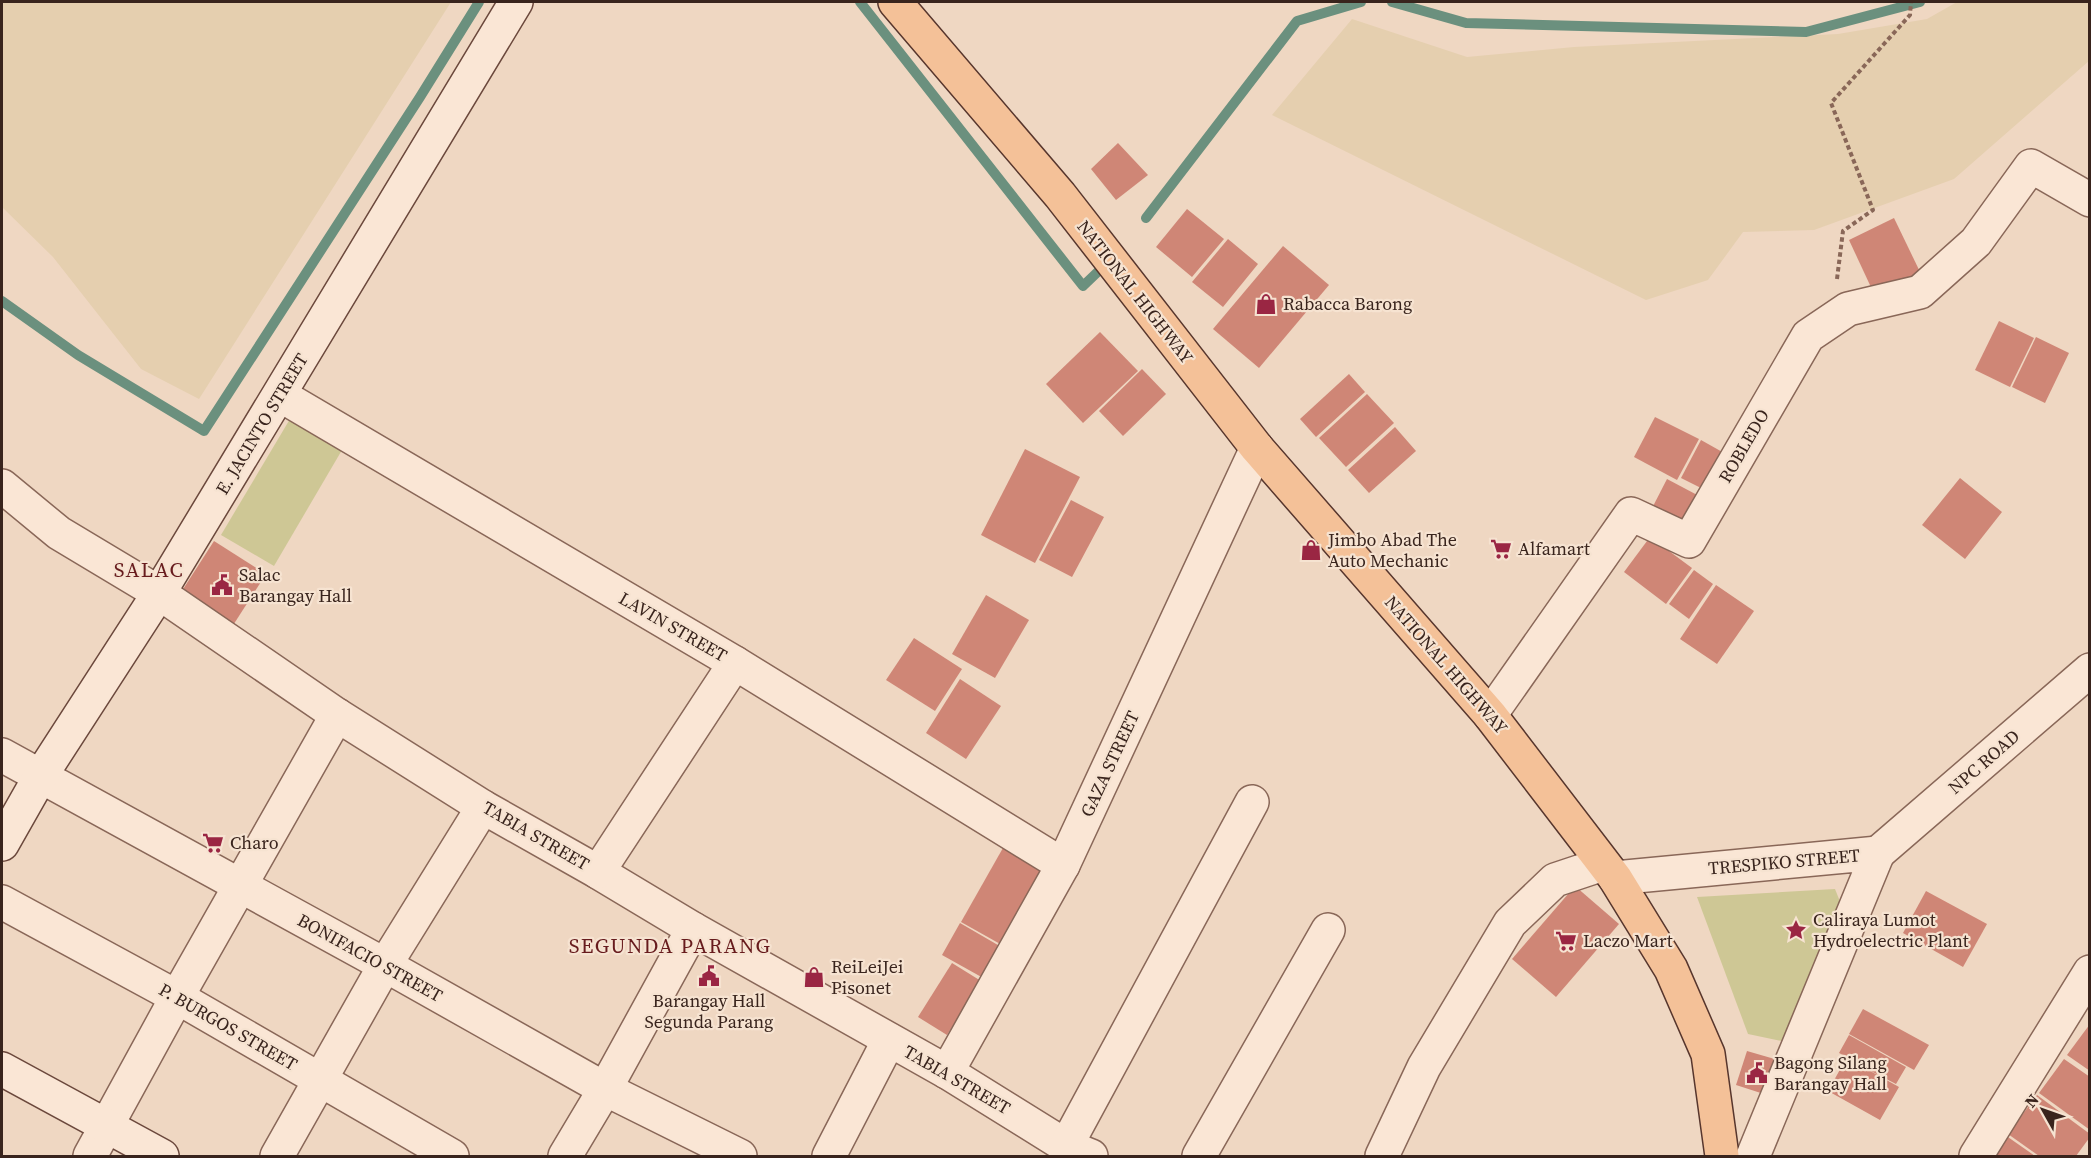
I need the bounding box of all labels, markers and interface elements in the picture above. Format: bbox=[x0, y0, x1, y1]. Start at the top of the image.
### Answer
street label: NATIONAL HIGHWAY bbox=[1071, 215, 1200, 369]
place label: Rabacca Barong bbox=[1283, 291, 1412, 316]
shop icon: Rabacca Barong bbox=[1254, 292, 1278, 316]
street label: E. JACINTO STREET bbox=[209, 348, 314, 499]
street label: ROBLEDO bbox=[1712, 404, 1775, 487]
place label: Jimbo Abad The Auto Mechanic bbox=[1327, 527, 1457, 573]
place label: Alfamart bbox=[1518, 536, 1590, 561]
supermarket icon: Alfamart bbox=[1489, 537, 1513, 561]
shop icon: Jimbo Abad The Auto Mechanic bbox=[1299, 538, 1323, 562]
district label: SALAC bbox=[114, 555, 184, 584]
place label: Salac Barangay Hall bbox=[239, 562, 352, 608]
public building icon: Salac Barangay Hall bbox=[210, 573, 234, 597]
street label: LAVIN STREET bbox=[615, 585, 732, 668]
street label: NATIONAL HIGHWAY bbox=[1379, 590, 1514, 740]
street label: GAZA STREET bbox=[1074, 707, 1145, 821]
street label: NPC ROAD bbox=[1943, 724, 2025, 800]
street label: TABIA STREET bbox=[478, 795, 594, 876]
place label: Charo bbox=[230, 830, 279, 855]
supermarket icon: Charo bbox=[201, 831, 225, 855]
street label: TRESPIKO STREET bbox=[1707, 842, 1861, 881]
street label: BONIFACIO STREET bbox=[293, 907, 447, 1008]
place label: Caliraya Lumot Hydroelectric Plant bbox=[1813, 907, 1969, 953]
place icon: Caliraya Lumot Hydroelectric Plant bbox=[1784, 918, 1808, 942]
place label: Laczo Mart bbox=[1583, 928, 1673, 953]
supermarket icon: Laczo Mart bbox=[1554, 929, 1578, 953]
district label: SEGUNDA PARANG bbox=[569, 931, 771, 960]
place label: ReiLeiJei Pisonet bbox=[831, 954, 903, 1000]
public building icon: Barangay Hall Segunda Parang bbox=[697, 964, 721, 988]
shop icon: ReiLeiJei Pisonet bbox=[802, 965, 826, 989]
street label: P. BURGOS STREET bbox=[154, 977, 302, 1076]
place label: Barangay Hall Segunda Parang bbox=[645, 988, 773, 1034]
street label: TABIA STREET bbox=[899, 1039, 1015, 1120]
place label: Bagong Silang Barangay Hall bbox=[1774, 1050, 1887, 1096]
public building icon: Bagong Silang Barangay Hall bbox=[1745, 1061, 1769, 1085]
north arrow bbox=[2013, 1080, 2073, 1140]
text: N bbox=[2019, 1089, 2044, 1112]

